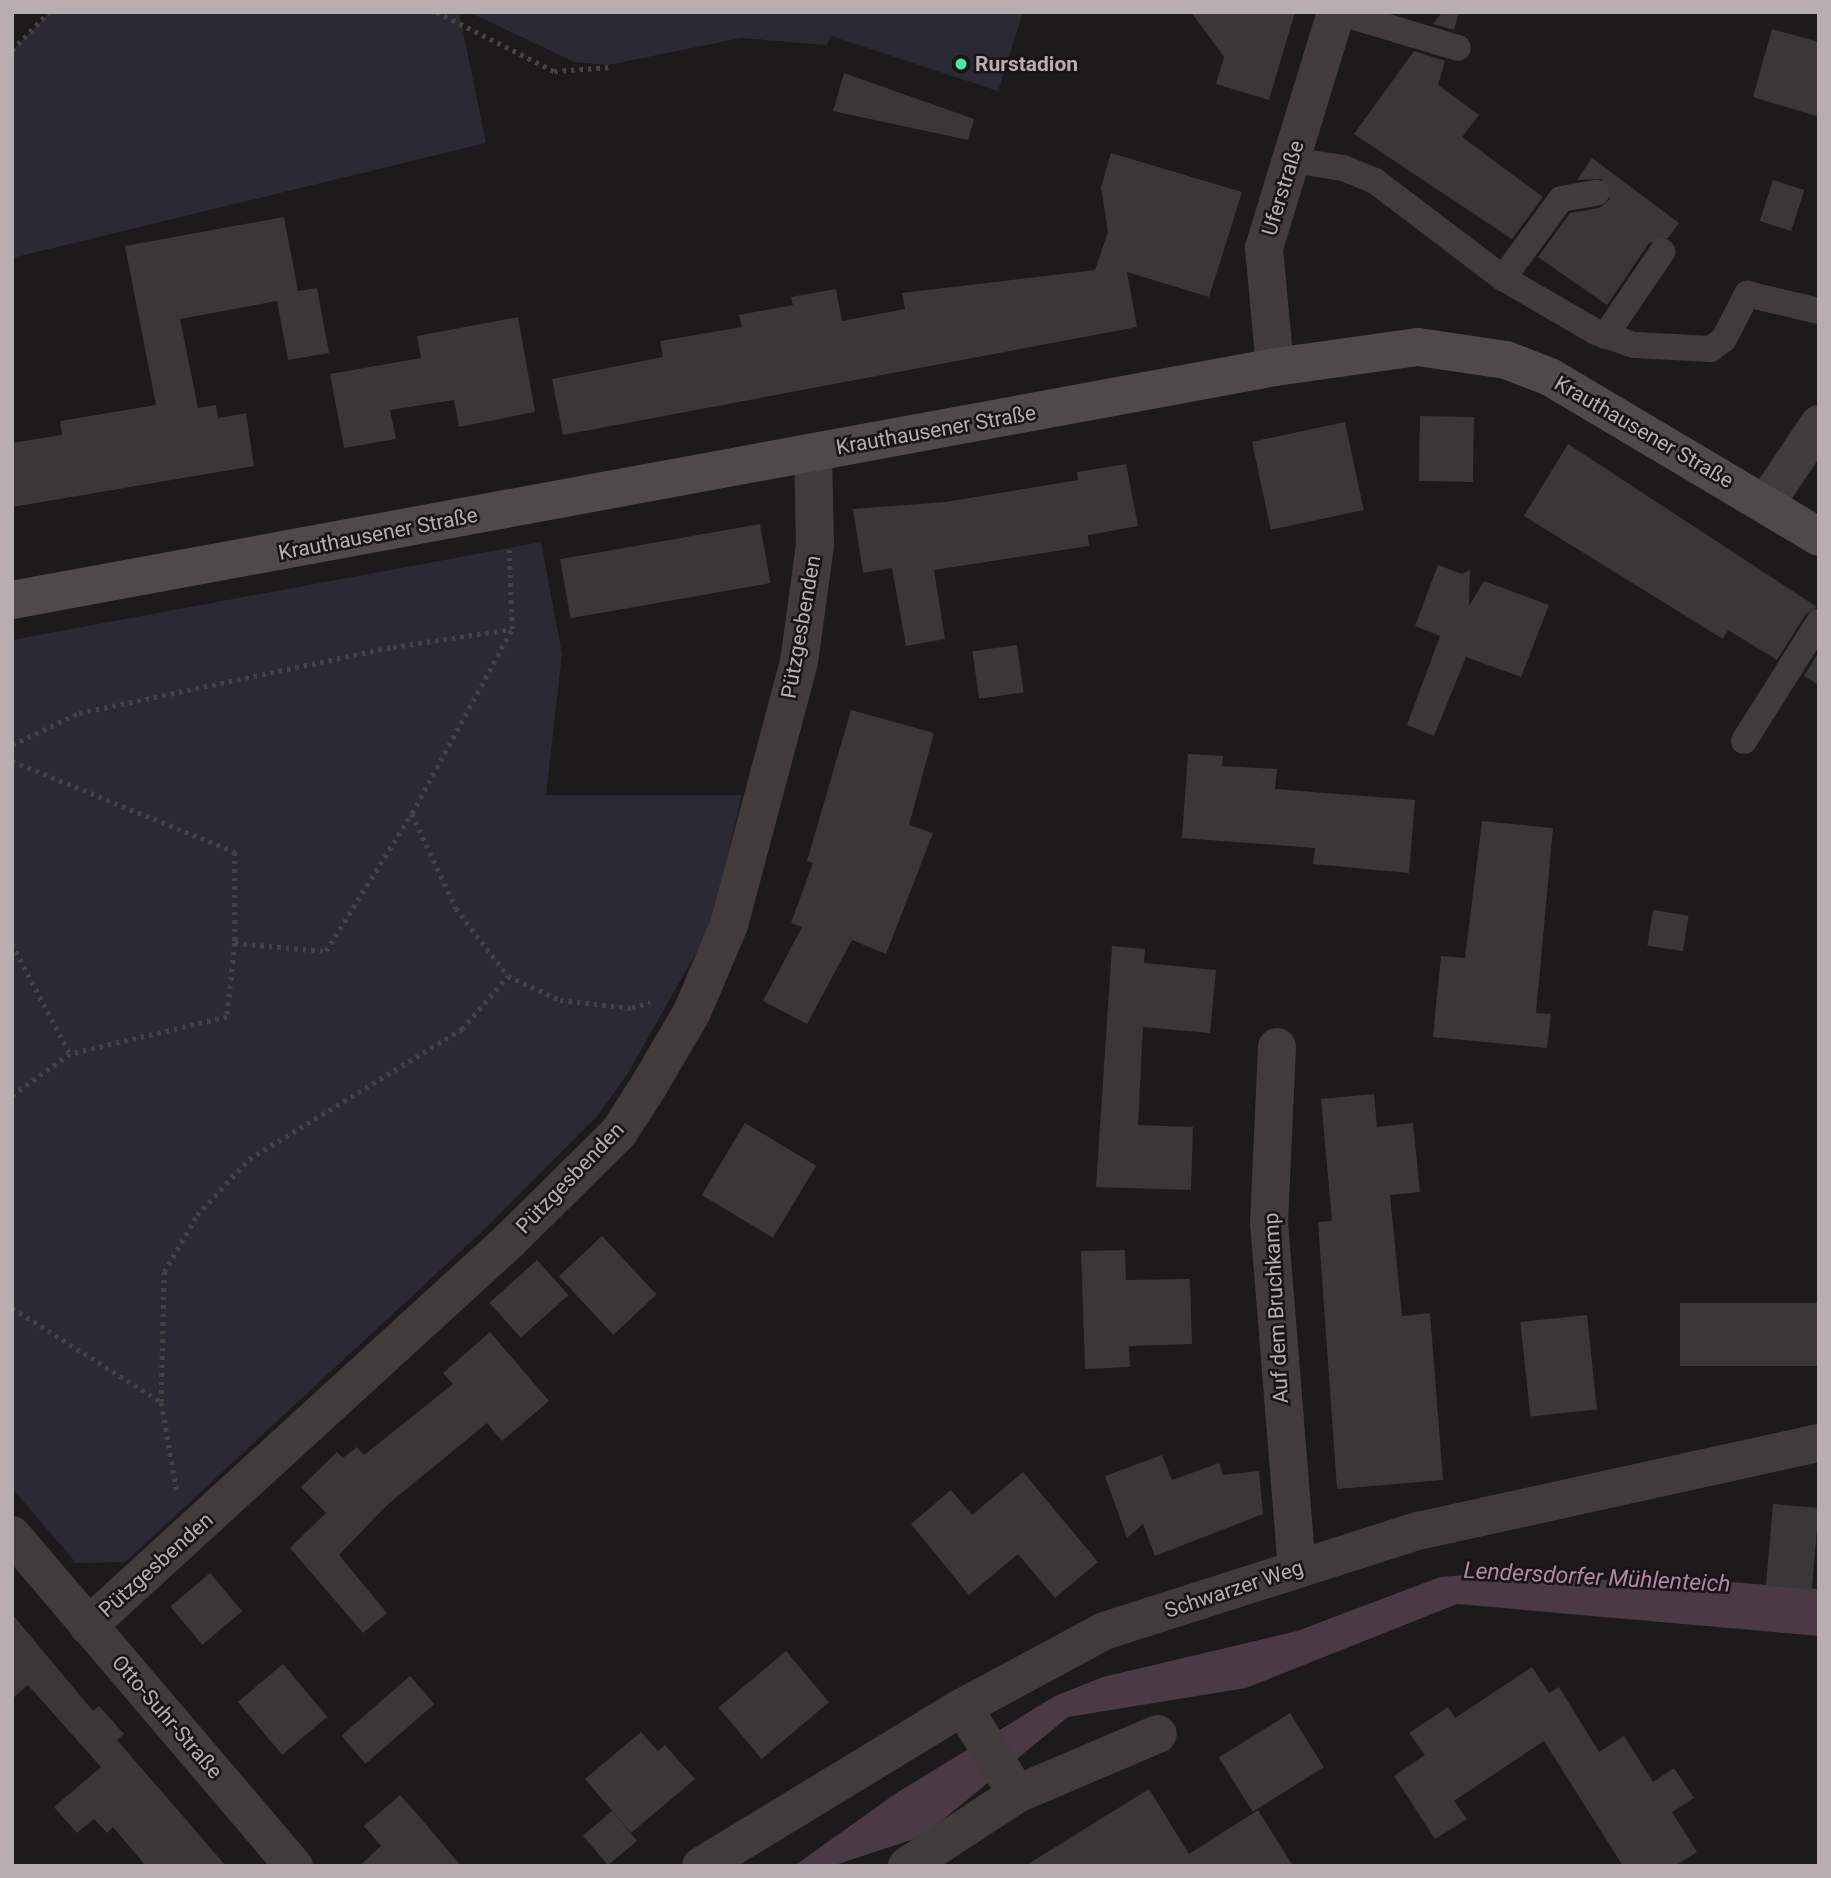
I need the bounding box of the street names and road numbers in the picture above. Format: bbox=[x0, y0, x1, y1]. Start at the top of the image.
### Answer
street label: Uferstraße bbox=[1257, 137, 1309, 239]
street label: Krauthausener Straße bbox=[1550, 370, 1738, 494]
street label: Krauthausener Straße bbox=[834, 400, 1038, 460]
street label: Krauthausener Straße bbox=[276, 502, 480, 566]
street label: Pützgesbenden bbox=[776, 554, 826, 700]
street label: Pützgesbenden bbox=[511, 1117, 629, 1239]
street label: Auf dem Bruchkamp bbox=[1258, 1212, 1294, 1404]
street label: Pützgesbenden bbox=[94, 1507, 218, 1623]
street label: Schwarzer Weg bbox=[1161, 1555, 1307, 1623]
street label: Otto-Suhr-Straße bbox=[107, 1650, 227, 1784]

